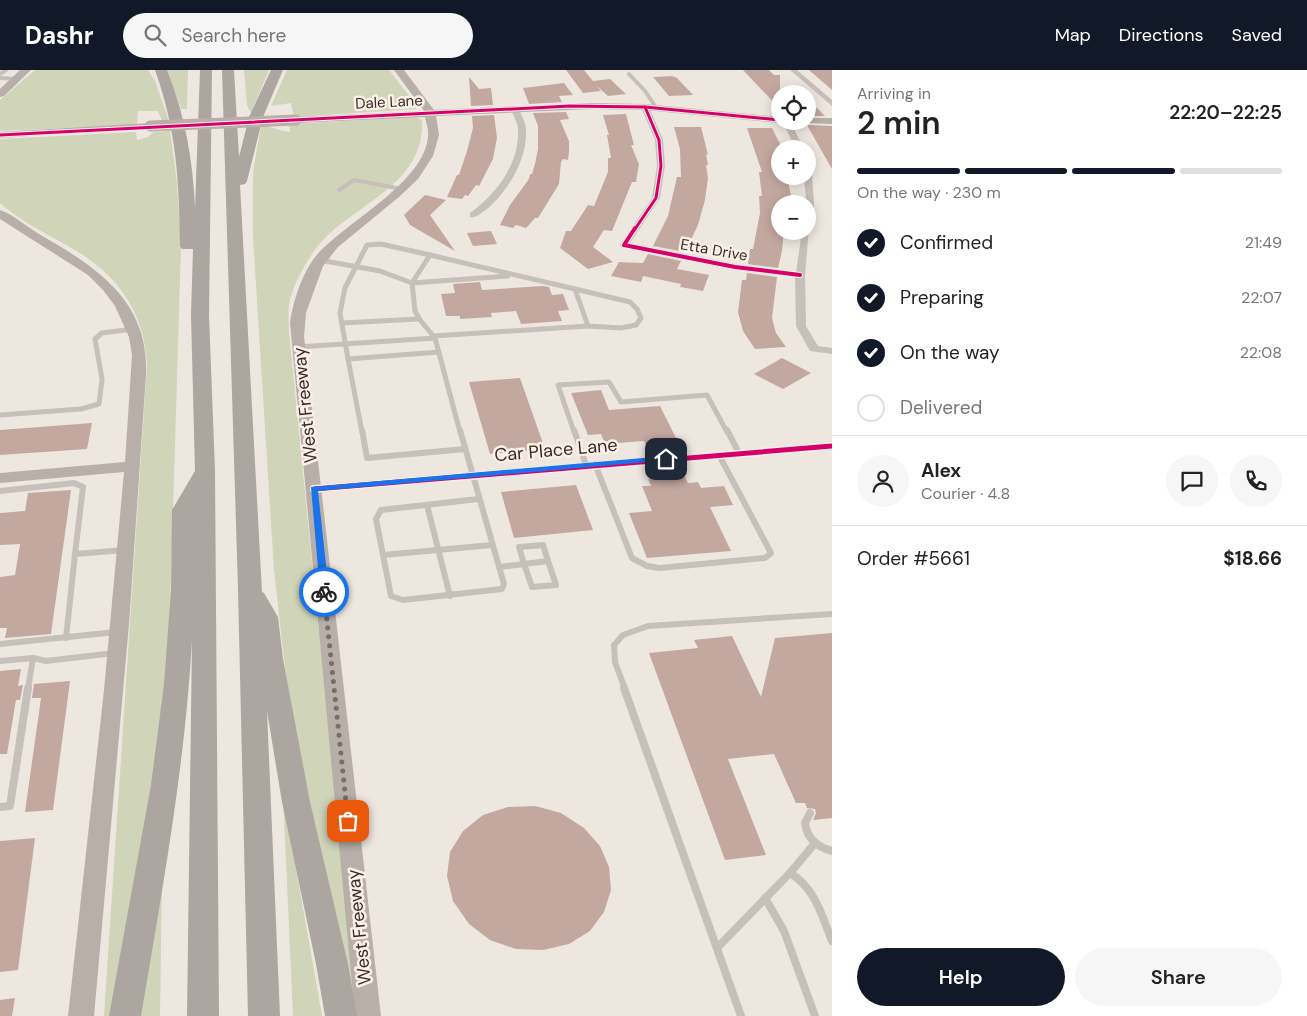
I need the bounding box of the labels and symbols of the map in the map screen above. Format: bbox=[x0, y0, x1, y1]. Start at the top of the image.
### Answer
street label: Dale Lane bbox=[355, 90, 423, 114]
street label: Etta Drive bbox=[679, 234, 749, 266]
street label: West Freeway bbox=[287, 346, 323, 464]
street label: Car Place Lane bbox=[493, 433, 619, 467]
pin bbox=[645, 438, 687, 480]
courier bbox=[299, 567, 349, 617]
pin bbox=[327, 800, 369, 842]
street label: West Freeway bbox=[341, 868, 377, 986]

